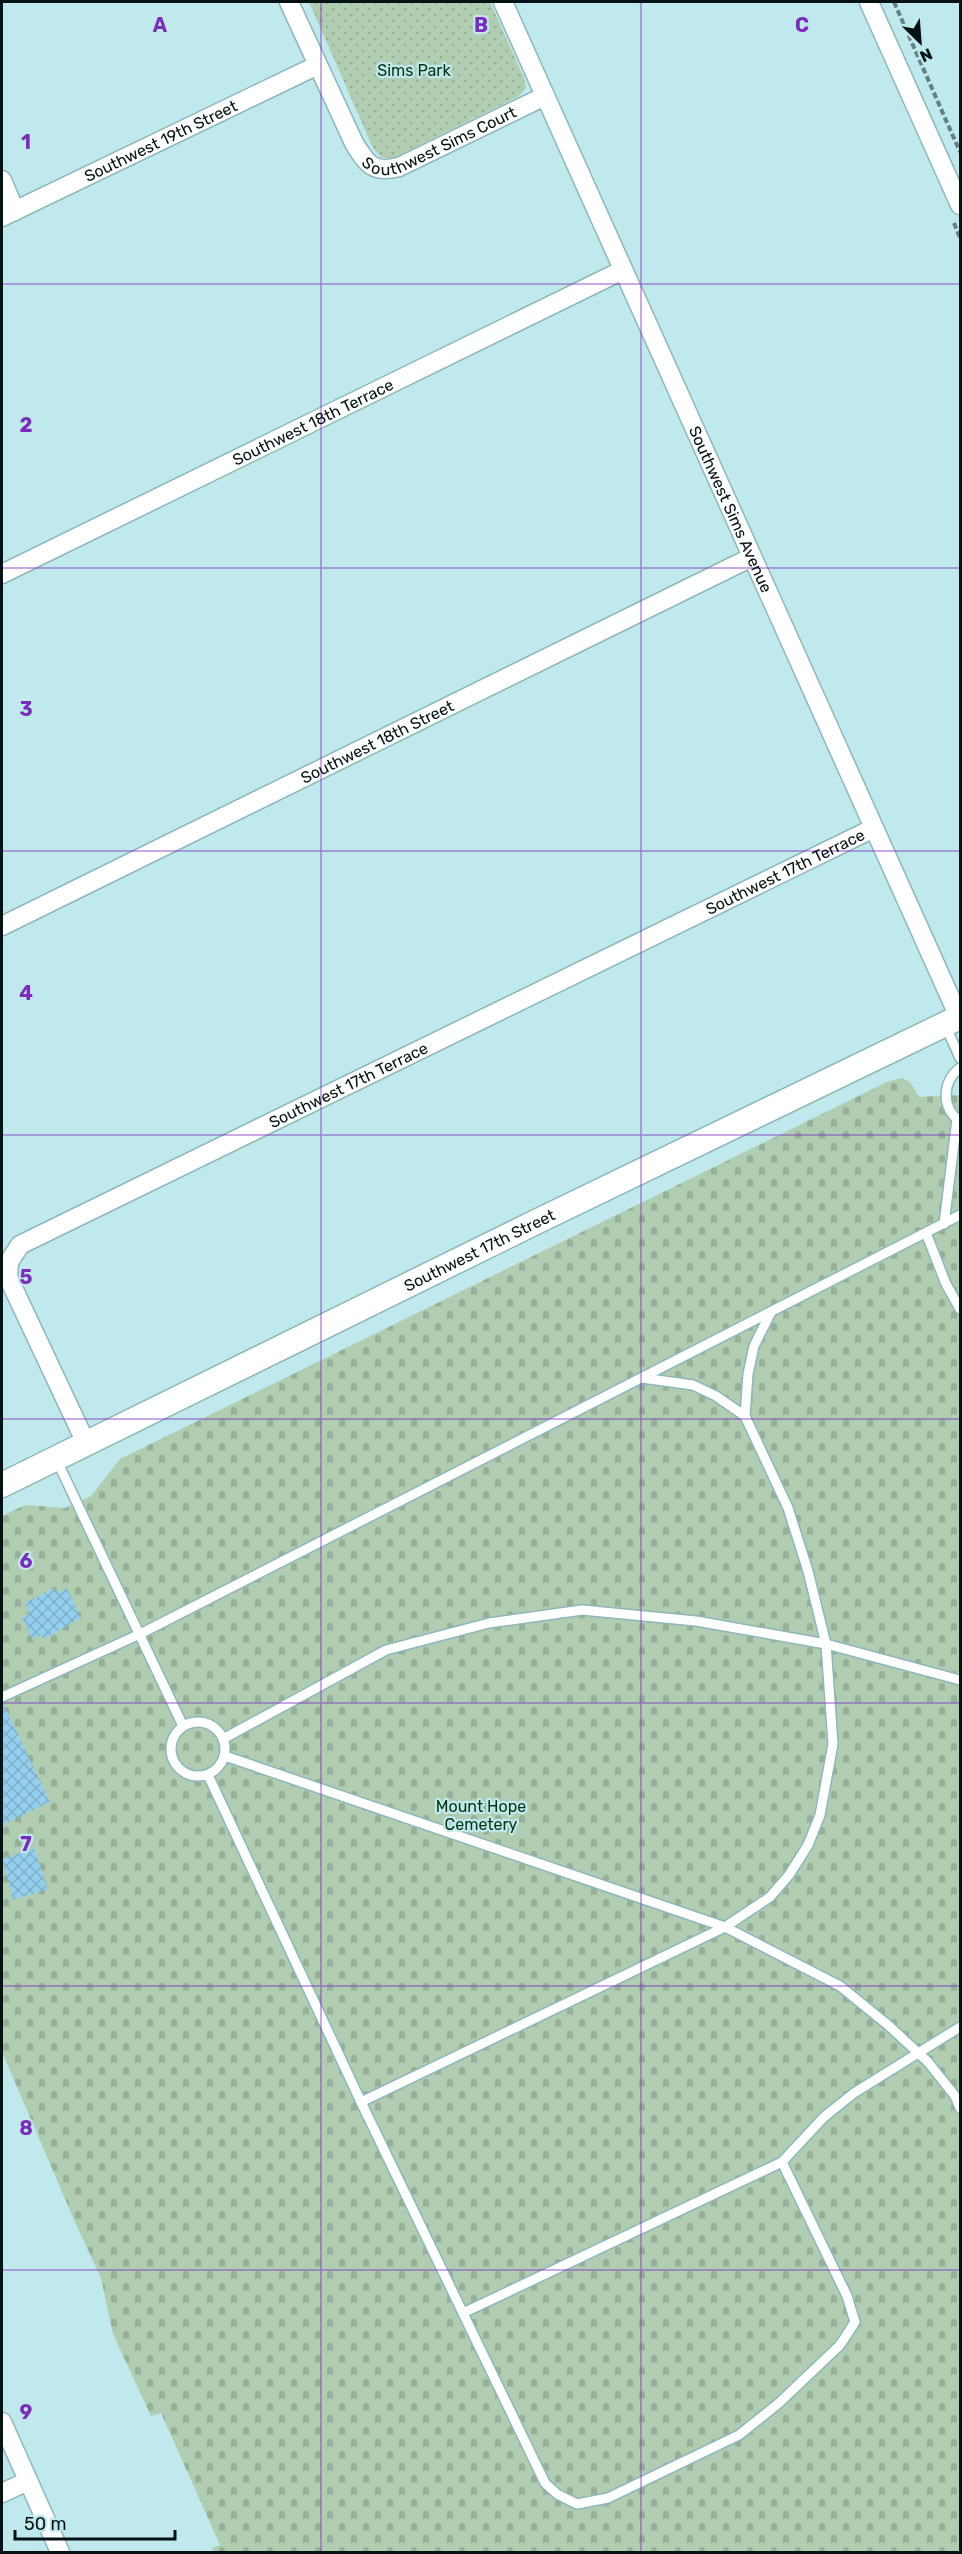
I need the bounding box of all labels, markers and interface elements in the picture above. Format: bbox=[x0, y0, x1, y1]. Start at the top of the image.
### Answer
north arrow bbox=[890, 12, 950, 72]
text: A bbox=[153, 13, 168, 37]
text: B bbox=[474, 13, 488, 37]
text: C bbox=[795, 13, 809, 37]
text: N bbox=[917, 44, 935, 66]
park label: Sims Park bbox=[377, 61, 451, 80]
street label: Southwest 19th Street bbox=[81, 96, 240, 186]
street label: Southwest Sims Court bbox=[358, 102, 519, 179]
text: 1 bbox=[21, 130, 31, 154]
street label: Southwest 18th Terrace bbox=[229, 374, 396, 469]
text: 2 bbox=[20, 413, 33, 437]
street label: Southwest Sims Avenue bbox=[685, 423, 777, 595]
street label: Southwest 18th Street bbox=[298, 696, 457, 787]
text: 3 bbox=[19, 697, 33, 721]
street label: Southwest 17th Terrace bbox=[702, 825, 868, 918]
text: 4 bbox=[19, 981, 33, 1005]
street label: Southwest 17th Terrace bbox=[266, 1038, 431, 1132]
street label: Southwest 17th Street bbox=[401, 1205, 558, 1295]
text: 5 bbox=[20, 1265, 33, 1289]
text: 6 bbox=[19, 1549, 33, 1573]
park label: Mount Hope Cemetery bbox=[436, 1797, 526, 1834]
text: 7 bbox=[20, 1832, 32, 1856]
text: 8 bbox=[19, 2116, 33, 2140]
text: 9 bbox=[20, 2400, 33, 2424]
scale bar bbox=[15, 2503, 176, 2541]
text: 50 m bbox=[24, 2513, 67, 2535]

